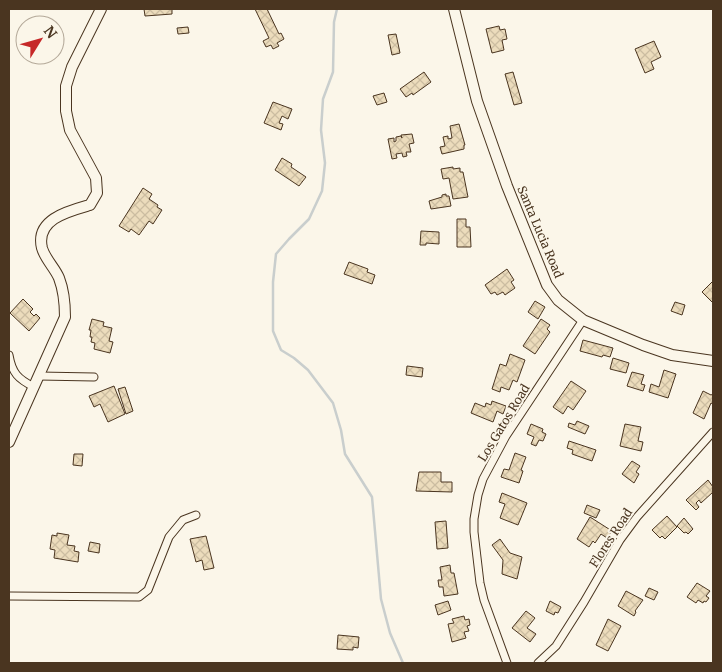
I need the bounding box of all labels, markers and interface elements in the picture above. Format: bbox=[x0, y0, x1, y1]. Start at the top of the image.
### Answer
north arrow bbox=[15, 15, 65, 65]
text: N bbox=[40, 22, 61, 42]
street label: Santa Lucia Road bbox=[514, 183, 567, 280]
street label: Los Gatos Road bbox=[475, 381, 533, 464]
street label: Flores Road bbox=[586, 505, 635, 570]

